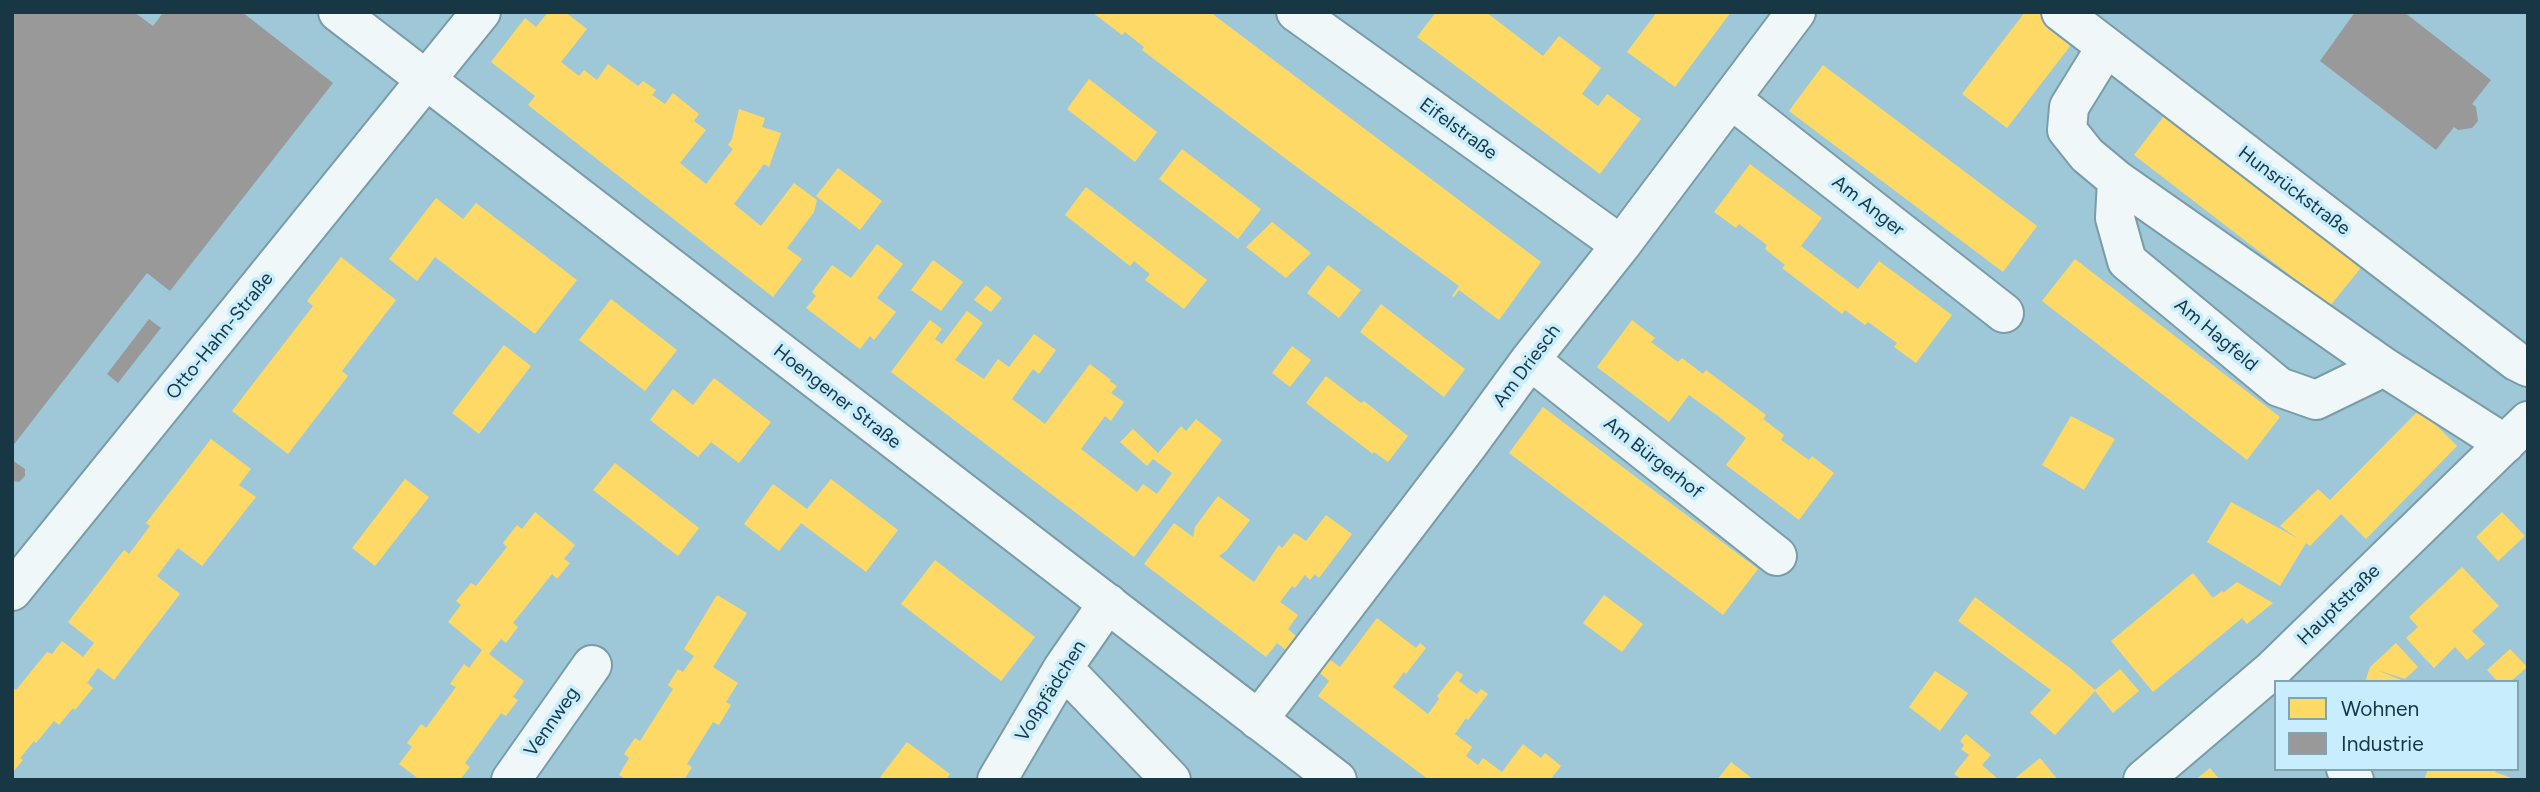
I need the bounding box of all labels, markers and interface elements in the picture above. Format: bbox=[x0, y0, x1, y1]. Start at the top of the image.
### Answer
street label: Eifelstraße bbox=[1415, 93, 1501, 165]
street label: Hunsrückstraße bbox=[2234, 142, 2354, 240]
street label: Am Anger bbox=[1827, 171, 1909, 241]
street label: Otto-Hahn-Straße bbox=[162, 268, 278, 404]
street label: Am Hagfeld bbox=[2170, 294, 2262, 376]
street label: Am Driesch bbox=[1488, 320, 1566, 412]
street label: Hoengener Straße bbox=[769, 340, 905, 454]
street label: Am Bürgerhof bbox=[1599, 412, 1707, 504]
street label: Hauptstraße bbox=[2293, 560, 2385, 650]
street label: Voßpfädchen bbox=[1011, 636, 1091, 746]
legend bbox=[2274, 680, 2519, 771]
street label: Vennweg bbox=[520, 683, 584, 761]
text: Wohnen bbox=[2341, 696, 2419, 721]
text: Industrie bbox=[2341, 731, 2424, 756]

